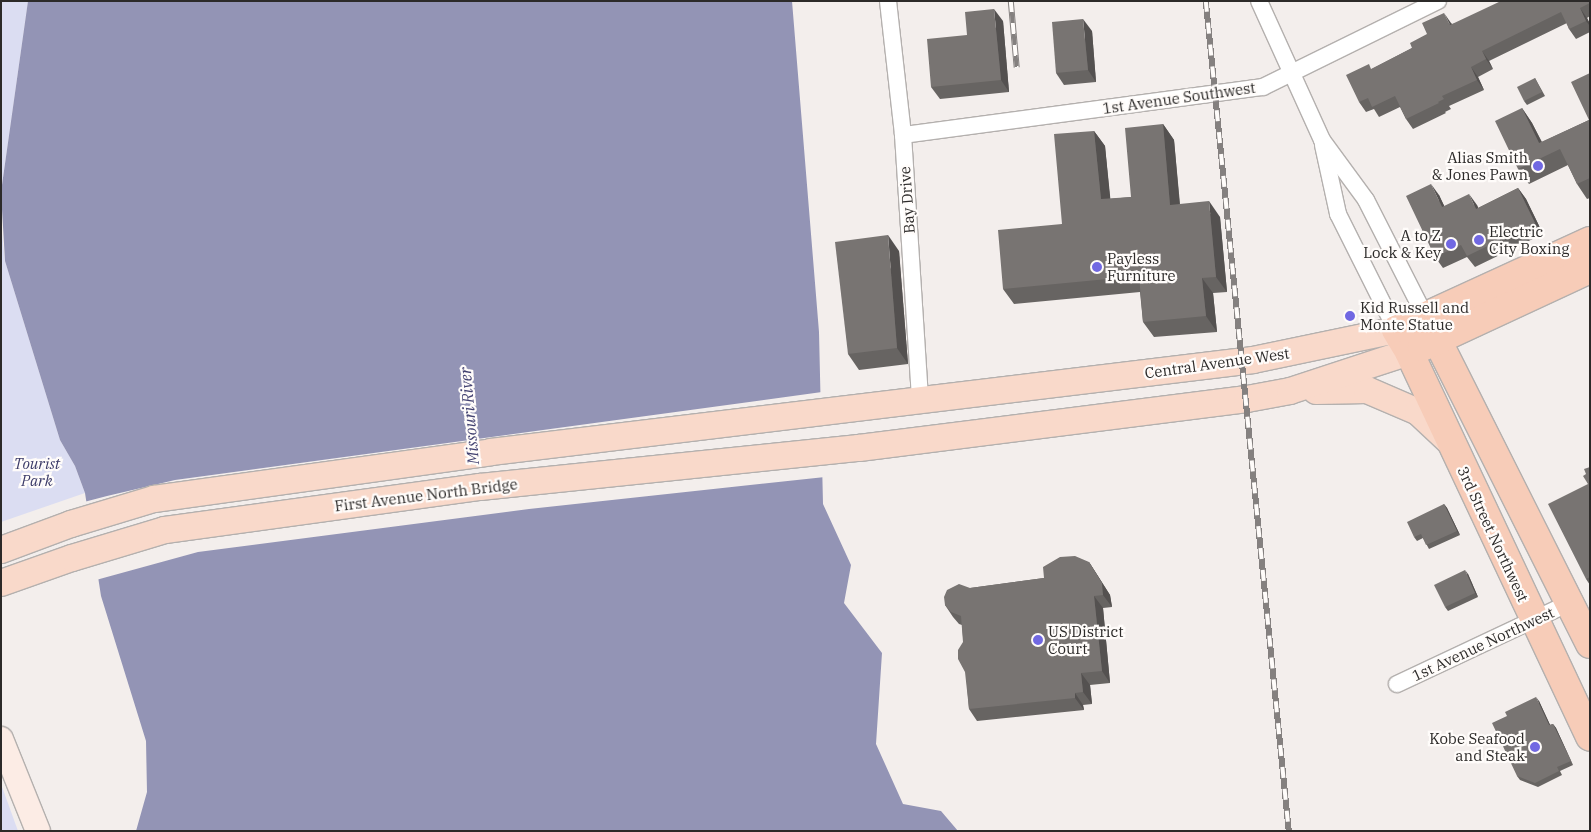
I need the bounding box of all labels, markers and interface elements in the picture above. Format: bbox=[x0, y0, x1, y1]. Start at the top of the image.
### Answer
street label: 1st Avenue Southwest bbox=[1101, 78, 1257, 118]
place label: Alias Smith & Jones Pawn bbox=[1432, 148, 1528, 183]
marker: Alias Smith & Jones Pawn bbox=[1532, 160, 1544, 172]
street label: Bay Drive bbox=[896, 166, 918, 234]
place label: Electric City Boxing bbox=[1489, 222, 1569, 257]
place label: A to Z Lock & Key bbox=[1363, 226, 1441, 261]
marker: Electric City Boxing bbox=[1473, 234, 1485, 246]
marker: A to Z Lock & Key bbox=[1445, 238, 1457, 250]
place label: Payless Furniture bbox=[1107, 249, 1176, 284]
marker: Payless Furniture bbox=[1091, 261, 1103, 273]
place label: Kid Russell and Monte Statue bbox=[1360, 298, 1469, 333]
marker: Kid Russell and Monte Statue bbox=[1344, 310, 1356, 322]
street label: Central Avenue West bbox=[1143, 344, 1291, 382]
water label: Missouri River bbox=[455, 367, 483, 465]
park label: Tourist Park bbox=[14, 454, 60, 489]
street label: 3rd Street Northwest bbox=[1454, 463, 1532, 605]
street label: First Avenue North Bridge bbox=[333, 475, 519, 515]
street label: 1st Avenue Northwest bbox=[1409, 603, 1557, 685]
place label: US District Court bbox=[1048, 622, 1124, 657]
marker: US District Court bbox=[1032, 634, 1044, 646]
place label: Kobe Seafood and Steak bbox=[1429, 729, 1525, 764]
marker: Kobe Seafood and Steak bbox=[1529, 741, 1541, 753]

